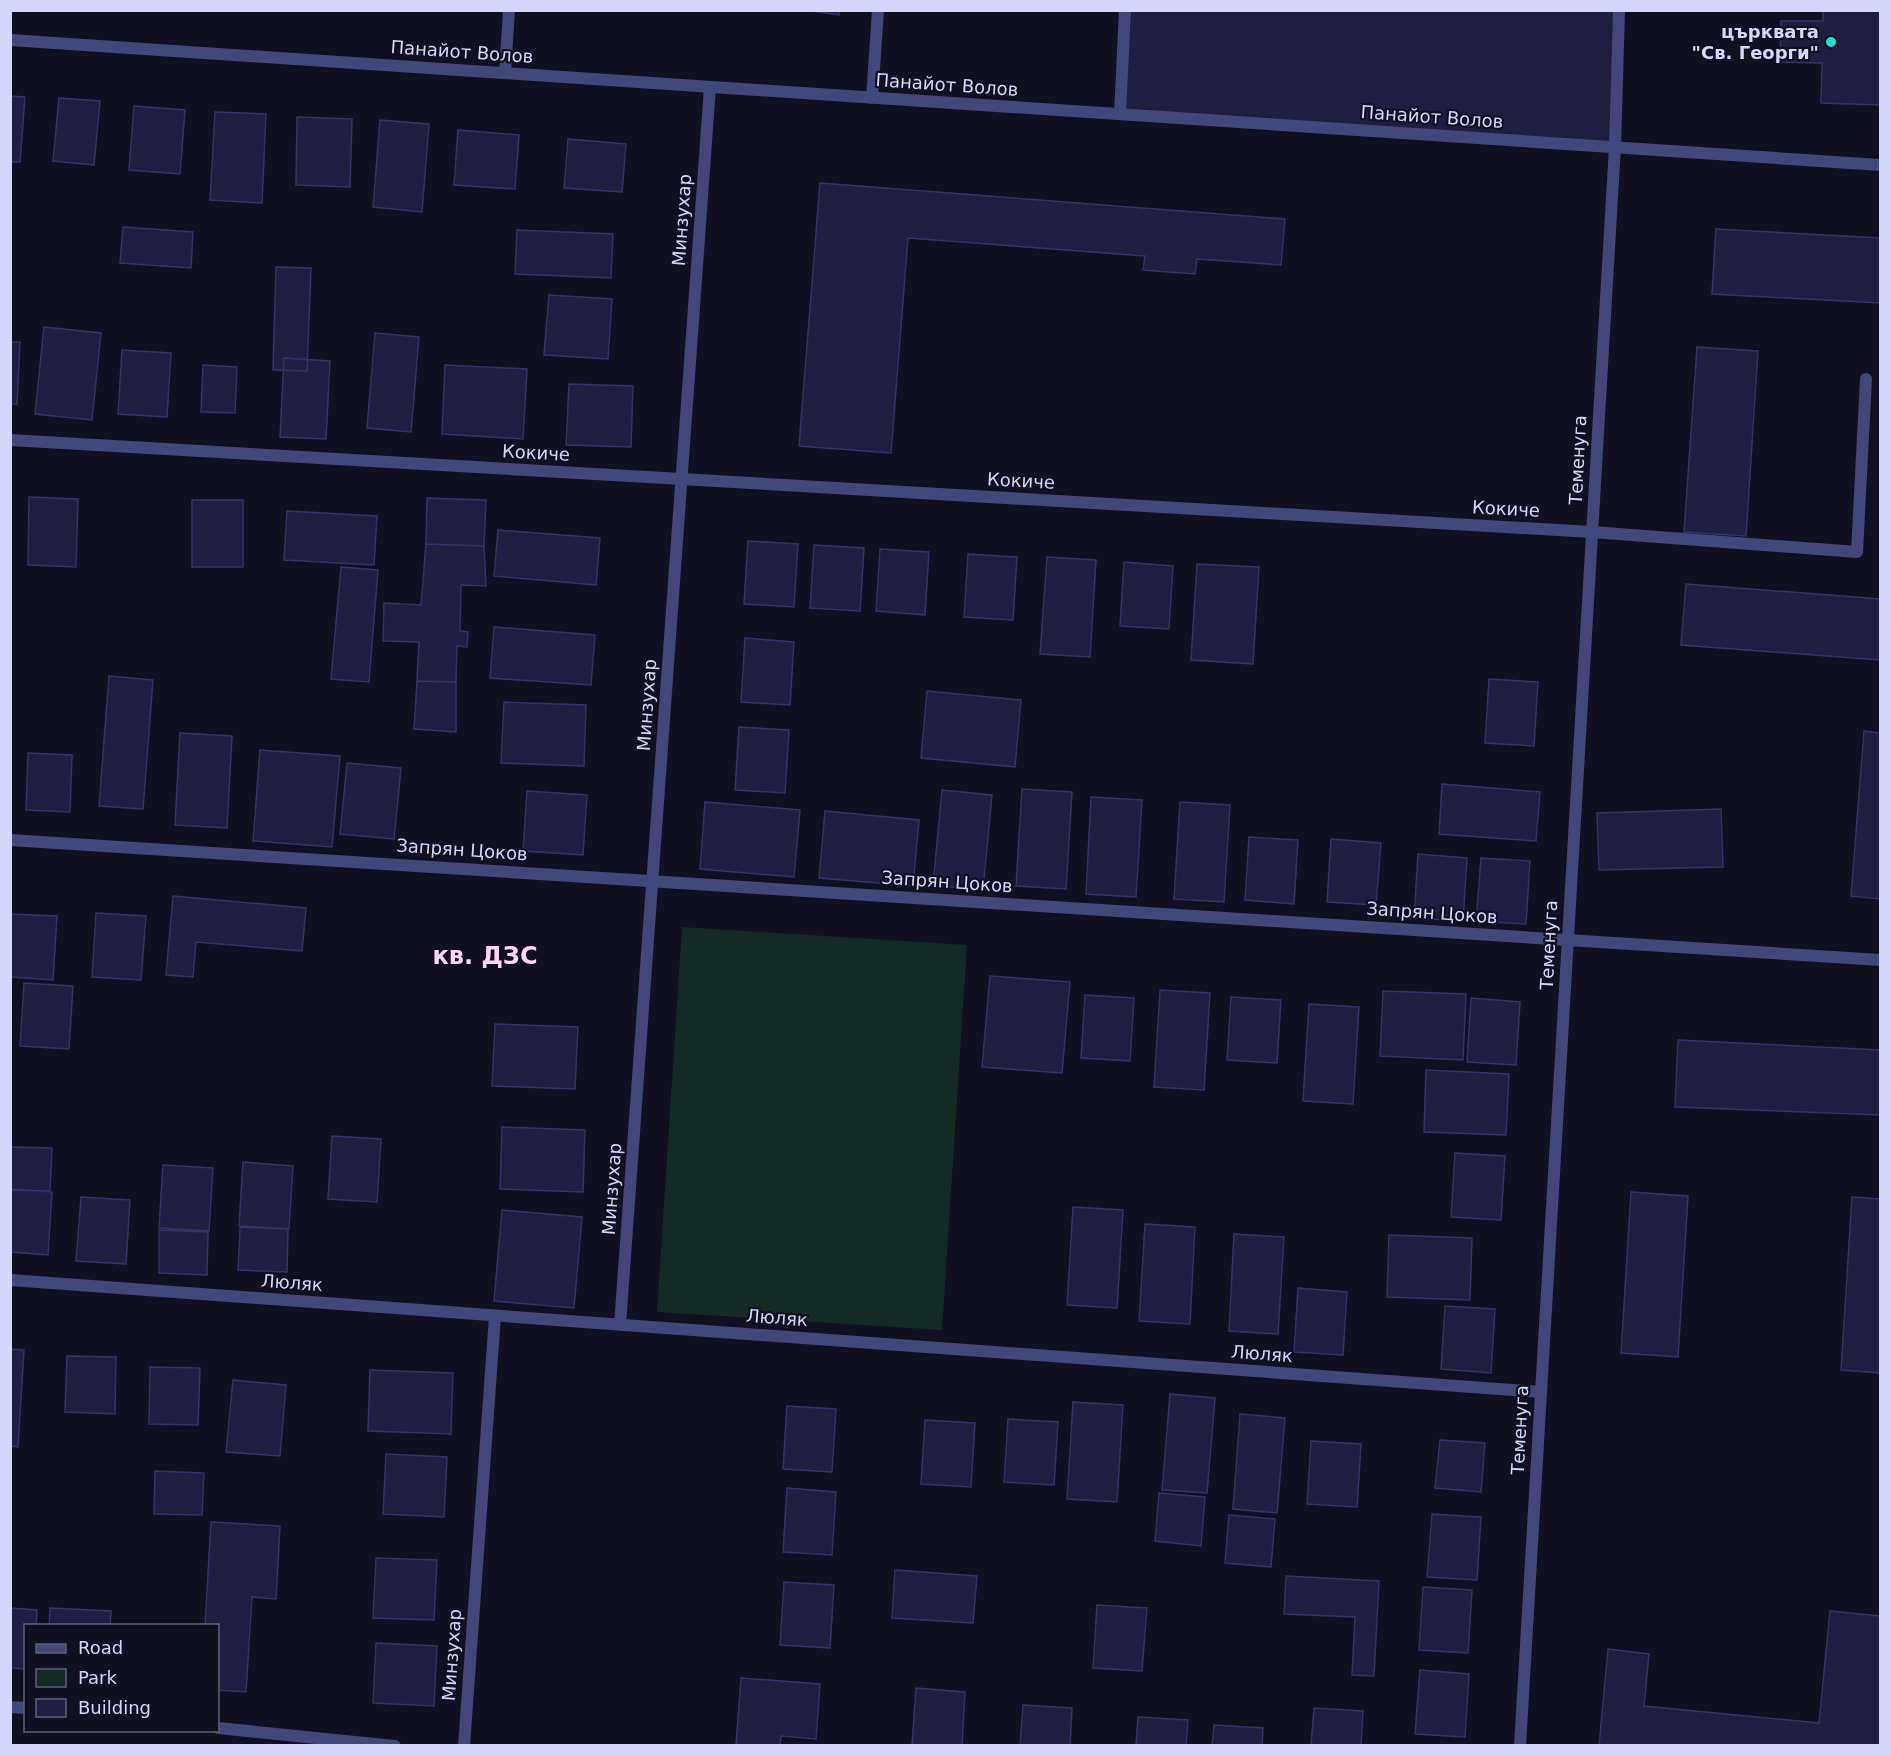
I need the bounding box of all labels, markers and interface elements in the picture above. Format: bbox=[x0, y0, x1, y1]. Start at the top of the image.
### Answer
place label: църквата "Св. Георги" bbox=[1692, 21, 1819, 63]
marker: църквата "Св. Георги" bbox=[1824, 35, 1838, 49]
street label: Панайот Волов bbox=[390, 36, 534, 67]
street label: Панайот Волов bbox=[875, 69, 1019, 100]
street label: Панайот Волов bbox=[1360, 101, 1504, 132]
street label: Минзухар bbox=[668, 173, 695, 267]
street label: Теменуга bbox=[1565, 415, 1590, 506]
street label: Кокиче bbox=[501, 440, 571, 465]
street label: Кокиче bbox=[986, 468, 1056, 493]
street label: Кокиче bbox=[1471, 496, 1541, 521]
street label: Минзухар bbox=[633, 658, 660, 752]
street label: Запрян Цоков bbox=[396, 834, 528, 865]
street label: Запрян Цоков bbox=[881, 866, 1013, 897]
street label: Запрян Цоков bbox=[1366, 897, 1498, 928]
street label: Теменуга bbox=[1536, 900, 1561, 991]
district label: кв. ДЗС bbox=[433, 942, 538, 970]
street label: Минзухар bbox=[598, 1142, 625, 1236]
street label: Люляк bbox=[260, 1270, 324, 1295]
street label: Люляк bbox=[745, 1305, 809, 1330]
street label: Люляк bbox=[1230, 1341, 1294, 1366]
street label: Теменуга bbox=[1507, 1385, 1532, 1476]
street label: Минзухар bbox=[438, 1608, 465, 1702]
legend bbox=[24, 1624, 219, 1732]
text: Road bbox=[78, 1637, 123, 1658]
text: Park bbox=[78, 1667, 117, 1688]
text: Building bbox=[78, 1697, 151, 1718]

